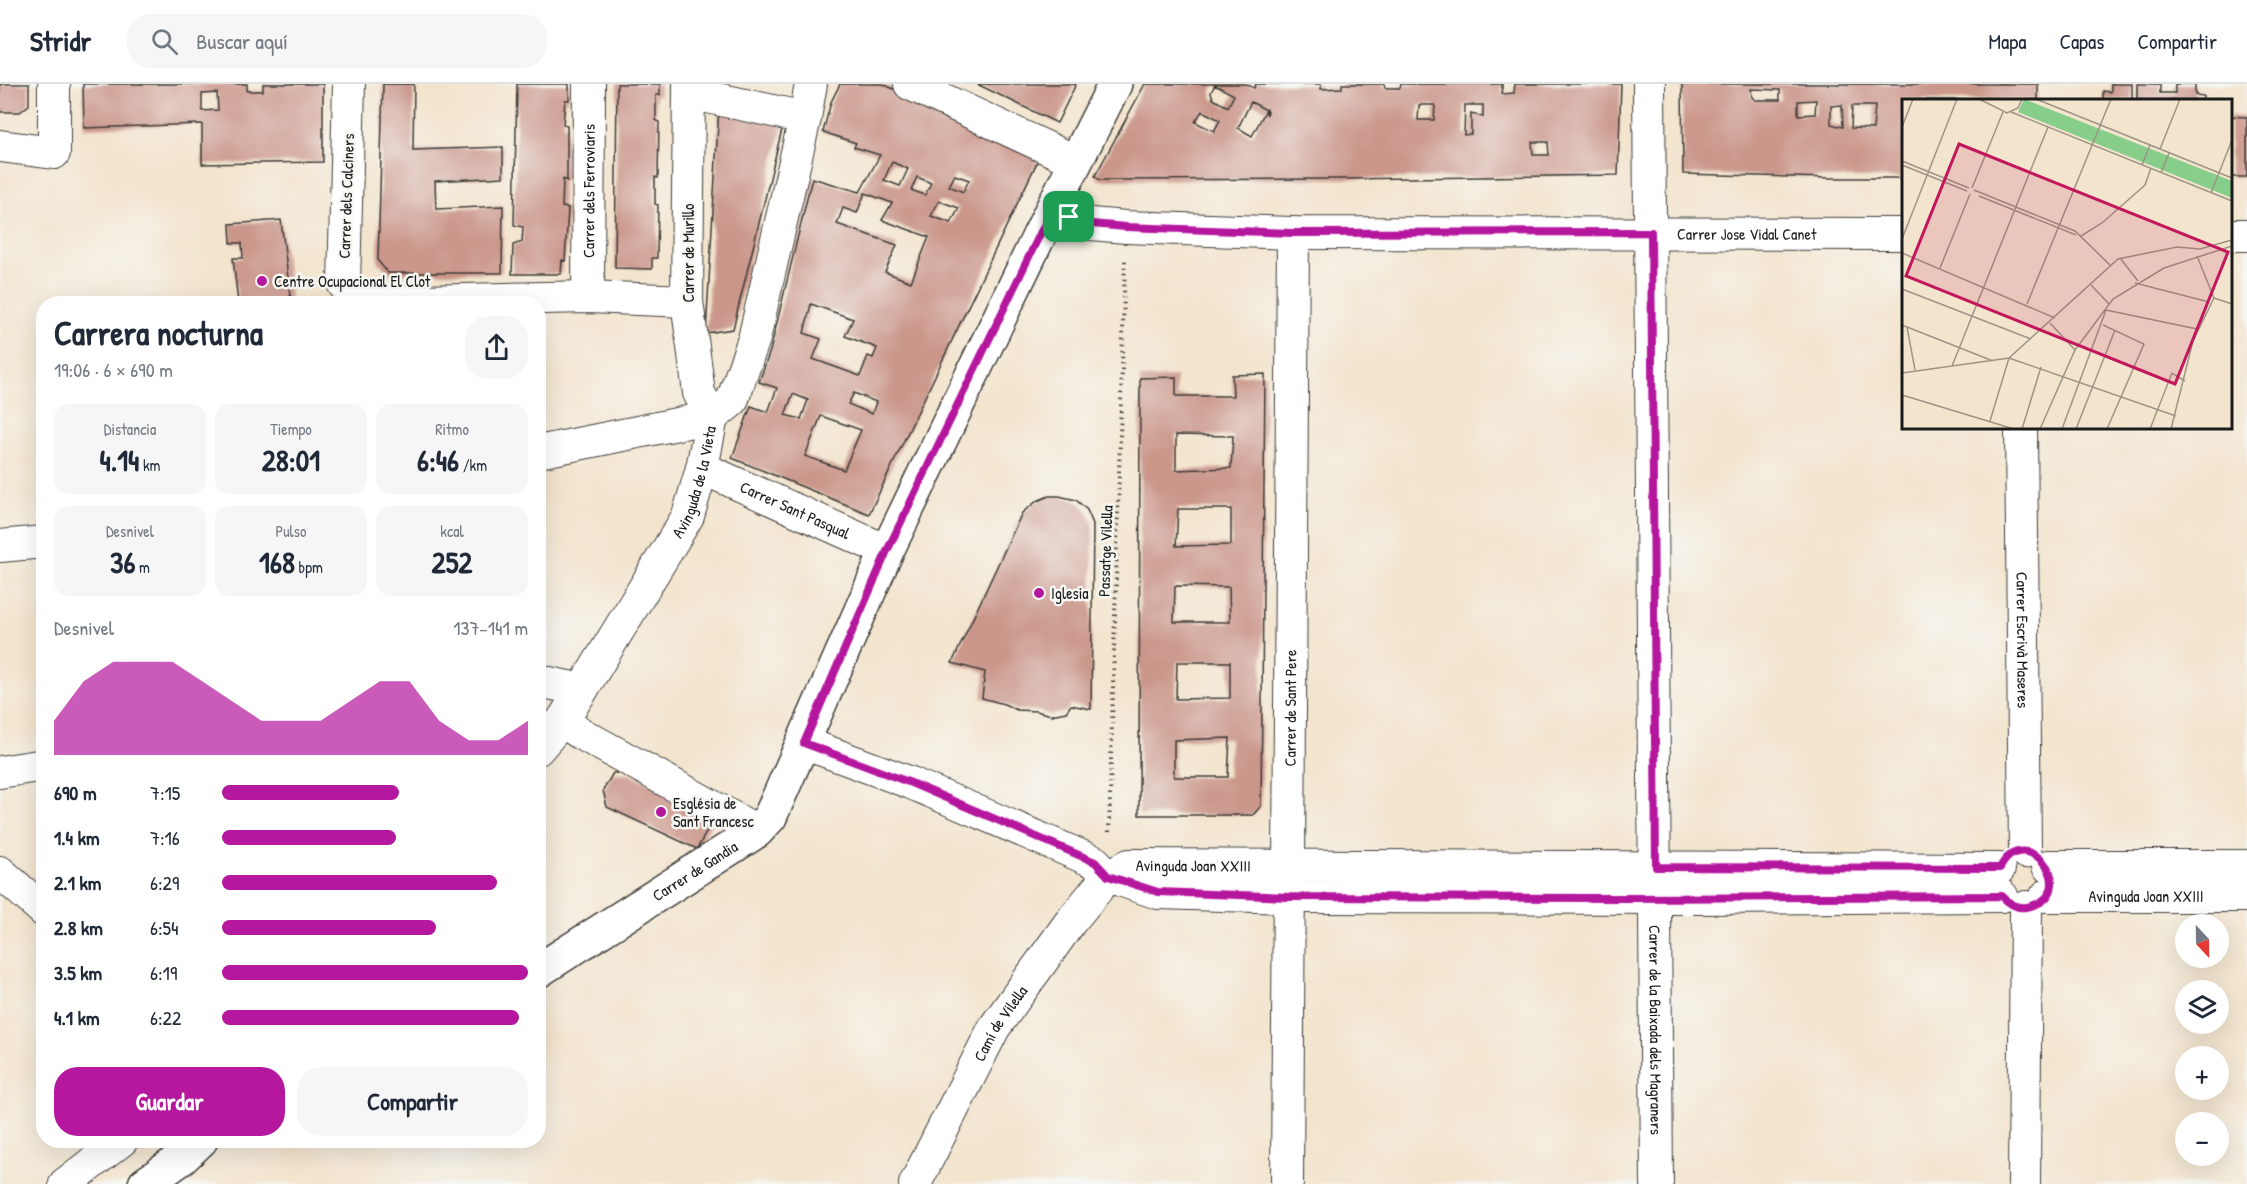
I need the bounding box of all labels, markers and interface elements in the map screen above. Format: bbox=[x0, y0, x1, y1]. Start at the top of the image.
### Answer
search box bbox=[127, 14, 547, 68]
text: Stridr bbox=[30, 22, 91, 60]
icon: search bbox=[148, 25, 181, 58]
text: Buscar aquí bbox=[196, 26, 288, 56]
text: Mapa bbox=[1988, 27, 2026, 56]
text: Capas bbox=[2059, 27, 2104, 56]
text: Compartir bbox=[2137, 27, 2217, 56]
inset map bbox=[1902, 99, 2232, 429]
street label: Carrer dels Ferroviaris bbox=[577, 124, 600, 258]
street label: Carrer dels Calciners bbox=[333, 133, 359, 259]
pin bbox=[1043, 191, 1094, 242]
icon: arrive bbox=[1052, 200, 1085, 233]
street label: Carrer de Murillo bbox=[677, 203, 699, 302]
street label: Carrer Jose Vidal Canet bbox=[1677, 223, 1817, 245]
place label: Centre Ocupacional El Clot bbox=[274, 270, 431, 292]
marker: Centre Ocupacional El Clot bbox=[255, 274, 269, 288]
text: Carrera nocturna bbox=[54, 311, 263, 355]
button: share bbox=[465, 316, 528, 379]
text: 19:06 · 6 × 690 m bbox=[54, 356, 173, 383]
text: Distancia bbox=[104, 418, 156, 440]
text: Tiempo bbox=[270, 418, 312, 440]
text: Ritmo bbox=[435, 418, 469, 440]
street label: Avinguda de la Vieta bbox=[666, 424, 721, 542]
text: 4.14 bbox=[99, 440, 139, 480]
text: 28:01 bbox=[262, 440, 320, 480]
text: 6:46 bbox=[417, 440, 459, 480]
text: km bbox=[139, 454, 161, 476]
text: /km bbox=[459, 454, 487, 476]
street label: Carrer Sant Pasqual bbox=[737, 476, 854, 544]
street label: Passatge Vilella bbox=[1092, 505, 1118, 597]
text: Desnivel bbox=[106, 520, 154, 542]
text: Pulso bbox=[276, 520, 306, 542]
text: kcal bbox=[440, 520, 464, 542]
text: 36 bbox=[110, 542, 135, 582]
text: 168 bbox=[259, 542, 295, 582]
text: 252 bbox=[432, 542, 472, 582]
text: m bbox=[135, 556, 150, 578]
text: bpm bbox=[295, 556, 323, 578]
street label: Carrer Escrivà Maseres bbox=[2011, 572, 2035, 708]
place label: Iglesia bbox=[1051, 582, 1089, 604]
marker: Iglesia bbox=[1032, 586, 1046, 600]
text: Desnivel bbox=[54, 614, 114, 641]
text: 137–141 m bbox=[453, 614, 528, 641]
street label: Carrer de Sant Pere bbox=[1279, 649, 1301, 766]
text: 690 m bbox=[54, 779, 96, 806]
text: 7:15 bbox=[150, 779, 180, 806]
place label: Església de Sant Francesc bbox=[673, 792, 754, 832]
marker: Església de Sant Francesc bbox=[654, 805, 668, 819]
text: 1.4 km bbox=[54, 824, 100, 851]
text: 7:16 bbox=[150, 824, 180, 851]
street label: Carrer de Gandia bbox=[648, 835, 742, 906]
street label: Avinguda Joan XXIII bbox=[1136, 854, 1251, 877]
text: 2.1 km bbox=[54, 869, 101, 896]
text: 6:29 bbox=[150, 869, 179, 896]
street label: Avinguda Joan XXIII bbox=[2089, 885, 2203, 907]
text: 2.8 km bbox=[54, 914, 103, 941]
text: 6:54 bbox=[150, 914, 179, 941]
north arrow bbox=[2175, 914, 2229, 968]
map controls bbox=[2175, 914, 2229, 1166]
street label: Carrer de la Baixada dels Magraners bbox=[1644, 925, 1668, 1135]
text: 3.5 km bbox=[54, 959, 102, 986]
text: 6:19 bbox=[150, 959, 177, 986]
button: layers bbox=[2175, 980, 2229, 1034]
street label: Camí de Vilella bbox=[968, 981, 1032, 1065]
text: 4.1 km bbox=[54, 1004, 100, 1031]
text: 6:22 bbox=[150, 1004, 181, 1031]
button: + bbox=[2175, 1046, 2229, 1100]
button: Guardar bbox=[54, 1067, 285, 1136]
button: Compartir bbox=[297, 1067, 528, 1136]
button: − bbox=[2175, 1112, 2229, 1166]

